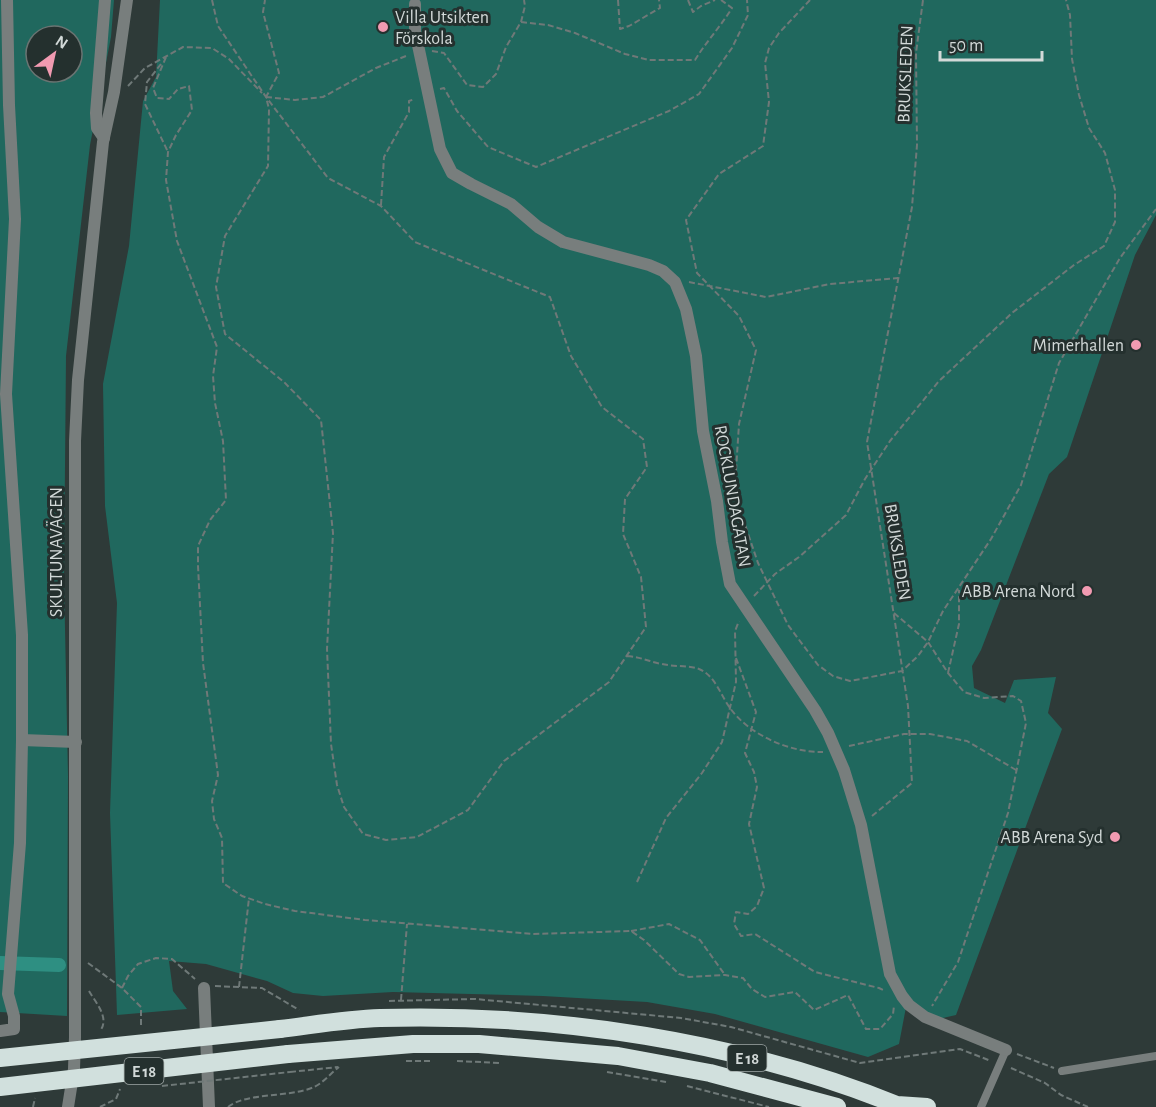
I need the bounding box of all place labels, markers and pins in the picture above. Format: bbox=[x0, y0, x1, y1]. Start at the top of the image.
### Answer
place label: Villa Utsikten Förskola bbox=[395, 9, 489, 48]
marker: Villa Utsikten Förskola bbox=[376, 20, 390, 34]
place label: Mimerhallen bbox=[1033, 337, 1124, 355]
marker: Mimerhallen bbox=[1129, 338, 1143, 352]
place label: ABB Arena Nord bbox=[962, 583, 1075, 601]
marker: ABB Arena Nord bbox=[1080, 584, 1094, 598]
place label: ABB Arena Syd bbox=[1001, 829, 1103, 847]
marker: ABB Arena Syd bbox=[1108, 830, 1122, 844]

